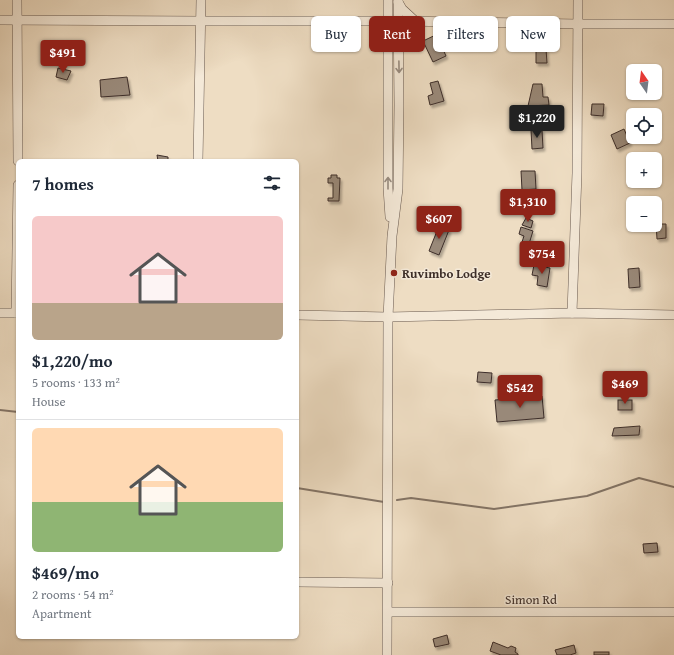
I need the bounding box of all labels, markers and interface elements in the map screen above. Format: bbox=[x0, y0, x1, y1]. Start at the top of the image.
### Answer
chip: Buy bbox=[311, 16, 361, 52]
chip: Rent bbox=[369, 16, 425, 52]
chip: Filters bbox=[433, 16, 498, 52]
chip: New bbox=[506, 16, 560, 52]
pin: $491 bbox=[39, 40, 87, 74]
text: $491 bbox=[50, 43, 76, 62]
one-way arrow bbox=[395, 60, 403, 73]
north arrow bbox=[626, 64, 662, 100]
map controls bbox=[626, 64, 662, 232]
pin: $1,220 bbox=[504, 105, 570, 139]
text: $1,220 bbox=[518, 108, 556, 127]
button: locate bbox=[626, 108, 662, 144]
button: + bbox=[626, 152, 662, 188]
text: 7 homes bbox=[32, 171, 94, 196]
icon: filters bbox=[261, 172, 283, 194]
one-way arrow bbox=[384, 177, 392, 190]
pin: $1,310 bbox=[495, 189, 561, 223]
text: $1,310 bbox=[509, 192, 547, 211]
button: − bbox=[626, 196, 662, 232]
pin: $607 bbox=[415, 206, 463, 240]
text: $607 bbox=[426, 209, 452, 228]
pin: $754 bbox=[518, 241, 566, 275]
icon: home bbox=[122, 242, 194, 314]
text: $754 bbox=[529, 244, 555, 263]
place label: Ruvimbo Lodge bbox=[402, 264, 491, 283]
marker: Ruvimbo Lodge bbox=[389, 268, 399, 278]
text: $1,220/mo bbox=[32, 348, 113, 373]
pin: $469 bbox=[601, 371, 649, 405]
text: 5 rooms · 133 m² bbox=[32, 373, 120, 392]
text: $469 bbox=[612, 374, 638, 393]
pin: $542 bbox=[496, 375, 544, 409]
text: $542 bbox=[507, 378, 533, 397]
text: House bbox=[32, 392, 66, 411]
icon: home bbox=[122, 454, 194, 526]
text: $469/mo bbox=[32, 560, 99, 585]
text: 2 rooms · 54 m² bbox=[32, 585, 114, 604]
street label: Simon Rd bbox=[505, 590, 557, 609]
text: Apartment bbox=[32, 604, 92, 623]

